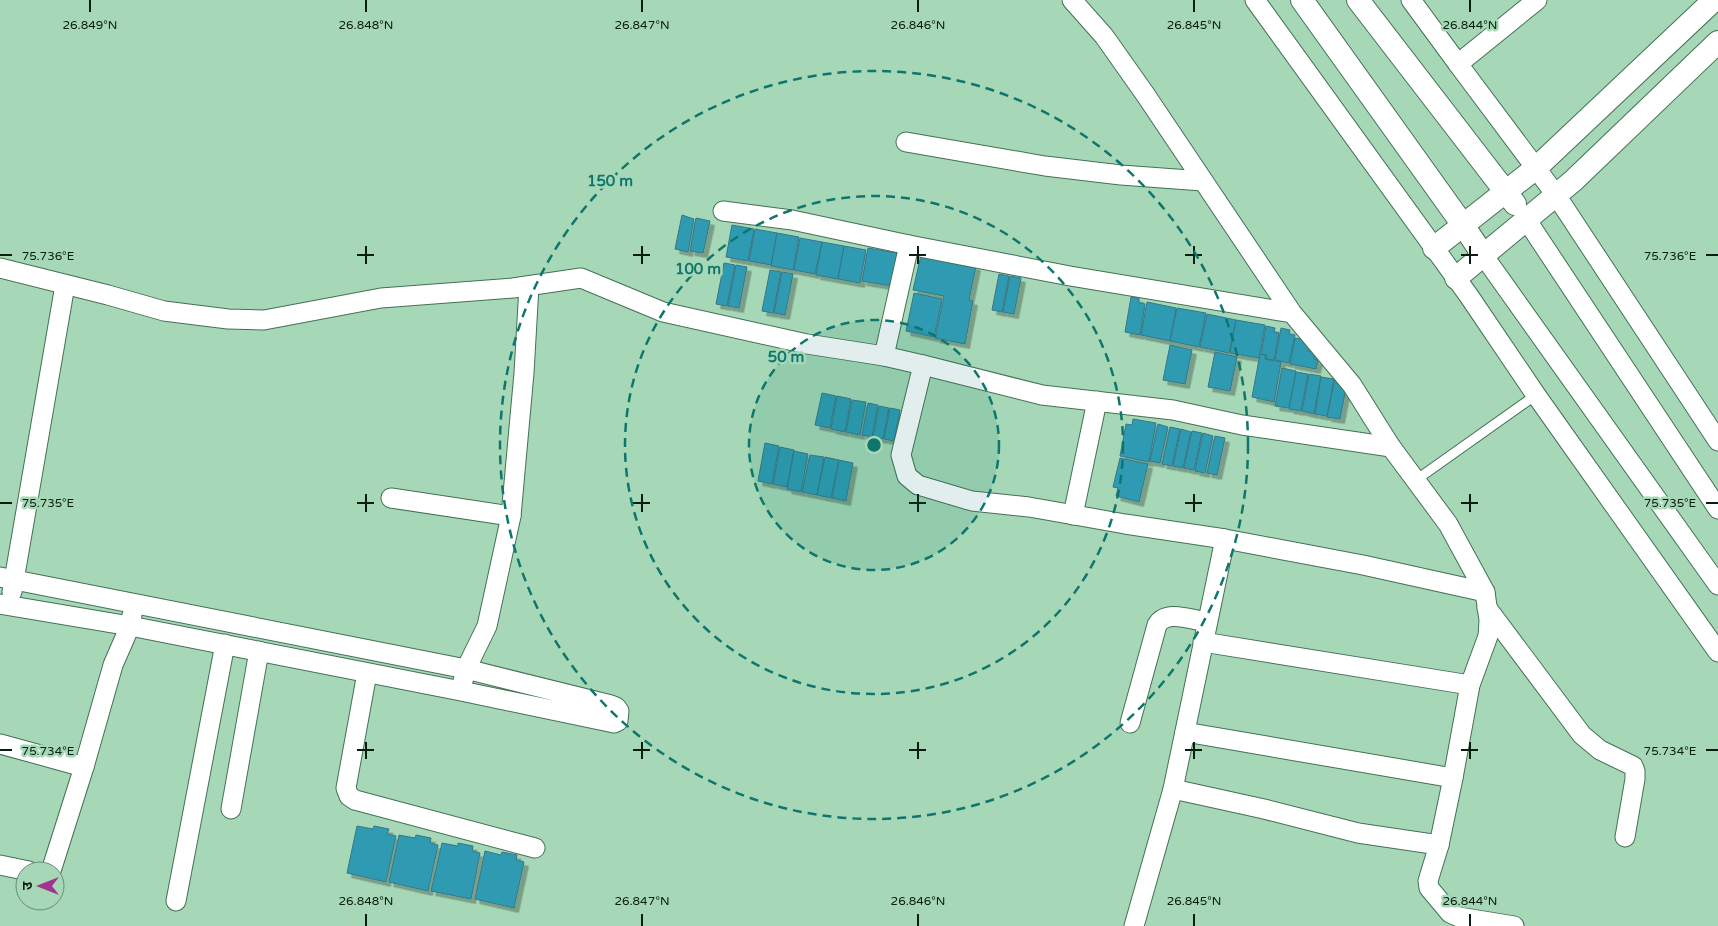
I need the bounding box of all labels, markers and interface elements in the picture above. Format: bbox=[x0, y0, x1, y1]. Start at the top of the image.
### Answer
text: 26.849°N bbox=[63, 18, 117, 32]
text: 26.848°N bbox=[339, 18, 393, 32]
text: 26.847°N bbox=[614, 18, 670, 32]
text: 26.846°N bbox=[891, 18, 945, 32]
text: 26.845°N bbox=[1167, 18, 1221, 32]
text: 26.844°N bbox=[1443, 18, 1497, 32]
text: 150 m bbox=[587, 172, 633, 190]
text: 75.736°E bbox=[22, 249, 75, 263]
text: 75.736°E bbox=[1644, 249, 1697, 263]
text: 100 m bbox=[675, 260, 721, 278]
text: 50 m bbox=[768, 348, 804, 366]
centre of rings bbox=[865, 436, 883, 454]
text: 75.735°E bbox=[22, 496, 75, 510]
text: 75.735°E bbox=[1644, 496, 1697, 510]
text: 75.734°E bbox=[22, 744, 75, 758]
text: 75.734°E bbox=[1644, 744, 1697, 758]
north arrow bbox=[15, 861, 65, 911]
text: उ bbox=[19, 881, 36, 890]
text: 26.848°N bbox=[339, 894, 393, 908]
text: 26.847°N bbox=[614, 894, 670, 908]
text: 26.846°N bbox=[891, 894, 945, 908]
text: 26.845°N bbox=[1167, 894, 1221, 908]
text: 26.844°N bbox=[1443, 894, 1497, 908]

